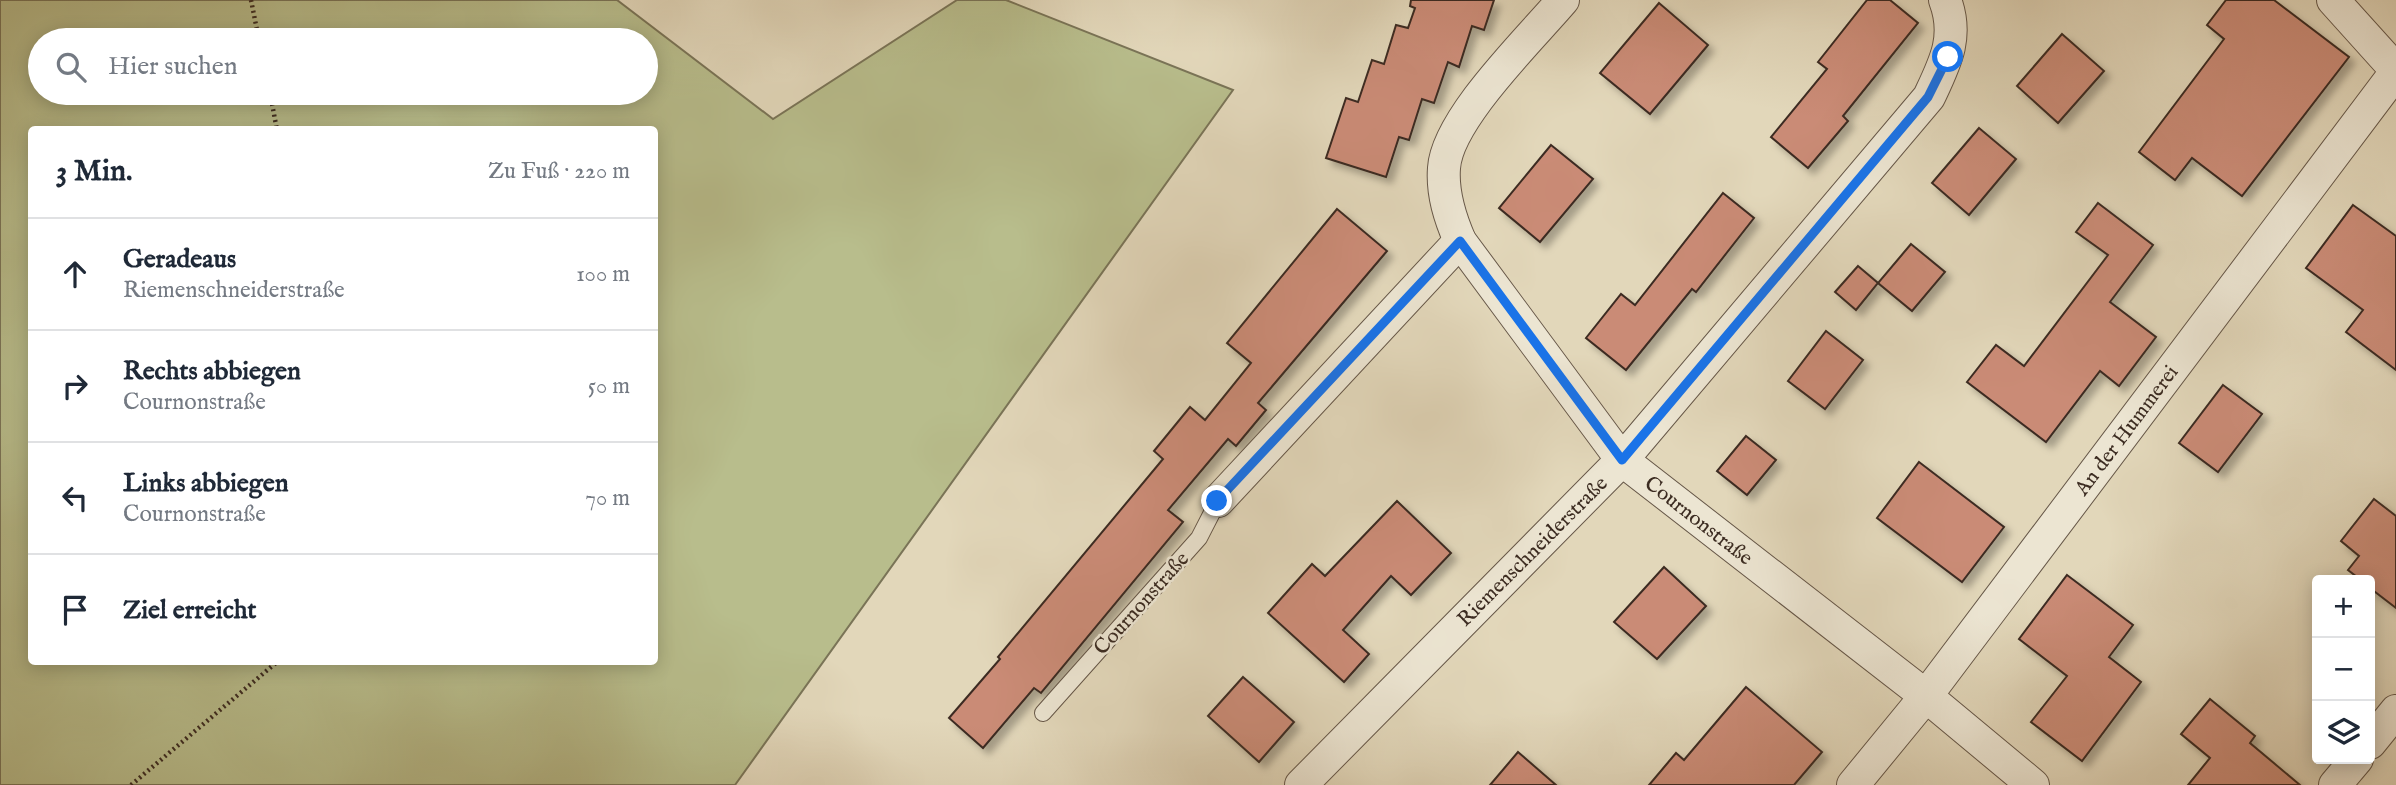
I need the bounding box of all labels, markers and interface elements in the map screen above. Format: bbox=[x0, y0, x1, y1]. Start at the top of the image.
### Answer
search box bbox=[28, 28, 658, 105]
route start bbox=[1932, 41, 1963, 72]
icon: search bbox=[52, 48, 90, 86]
text: Hier suchen bbox=[108, 50, 238, 83]
text: 3 Min. bbox=[56, 153, 132, 191]
text: Zu Fuß · 220 m bbox=[488, 157, 630, 186]
text: Geradeaus bbox=[123, 243, 236, 276]
icon: ahead bbox=[56, 255, 94, 293]
text: 100 m bbox=[576, 260, 630, 289]
text: Riemenschneiderstraße bbox=[123, 276, 345, 305]
text: Rechts abbiegen bbox=[123, 355, 301, 388]
street label: An der Hummerei bbox=[2069, 360, 2185, 502]
icon: right bbox=[56, 367, 94, 405]
text: 50 m bbox=[588, 372, 630, 401]
text: Cournonstraße bbox=[123, 388, 266, 417]
text: Links abbiegen bbox=[123, 467, 289, 500]
street label: Cournonstraße bbox=[1638, 470, 1758, 572]
street label: Riemenschneiderstraße bbox=[1452, 471, 1614, 633]
icon: left bbox=[56, 479, 94, 517]
text: 70 m bbox=[585, 484, 630, 513]
route end bbox=[1201, 485, 1232, 516]
text: Cournonstraße bbox=[123, 500, 266, 529]
street label: Cournonstraße bbox=[1088, 546, 1196, 661]
map controls bbox=[2312, 575, 2375, 764]
button: + bbox=[2312, 575, 2375, 638]
icon: arrive bbox=[56, 591, 94, 629]
text: Ziel erreicht bbox=[123, 594, 256, 627]
button: − bbox=[2312, 638, 2375, 701]
button: layers bbox=[2312, 701, 2375, 764]

